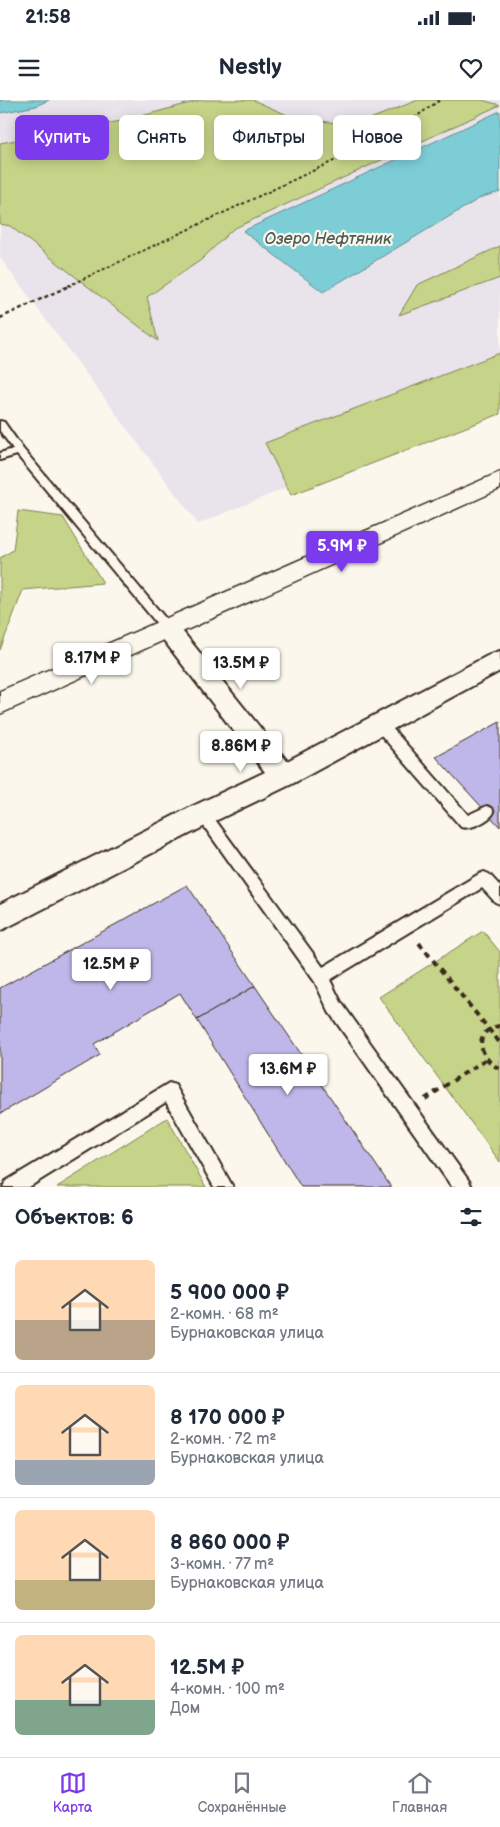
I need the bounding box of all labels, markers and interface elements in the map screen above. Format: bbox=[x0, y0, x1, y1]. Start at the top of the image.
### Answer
text: 21:58 bbox=[25, 6, 71, 29]
icon: menu bbox=[15, 54, 43, 82]
text: Nestly bbox=[219, 54, 281, 81]
icon: heart bbox=[457, 54, 485, 82]
chip: Купить bbox=[15, 115, 109, 160]
chip: Снять bbox=[119, 115, 204, 160]
chip: Фильтры bbox=[214, 115, 323, 160]
chip: Новое bbox=[333, 115, 421, 160]
water label: Озеро Нефтяник bbox=[265, 230, 392, 249]
pin: 5.9M ₽ bbox=[301, 530, 383, 573]
text: 5.9M ₽ bbox=[317, 537, 367, 556]
pin: 8.17M ₽ bbox=[46, 642, 138, 685]
pin: 13.5M ₽ bbox=[195, 648, 287, 690]
text: 8.17M ₽ bbox=[64, 649, 120, 668]
text: 13.5M ₽ bbox=[213, 654, 269, 673]
pin: 8.86M ₽ bbox=[195, 730, 287, 773]
text: 8.86M ₽ bbox=[211, 737, 271, 756]
pin: 12.5M ₽ bbox=[65, 948, 157, 991]
text: 12.5M ₽ bbox=[83, 955, 139, 974]
pin: 13.6M ₽ bbox=[242, 1054, 334, 1096]
text: 13.6M ₽ bbox=[260, 1060, 316, 1079]
icon: filters bbox=[457, 1203, 485, 1231]
text: Объектов: 6 bbox=[15, 1205, 134, 1230]
icon: home bbox=[55, 1280, 115, 1340]
text: 5 900 000 ₽ bbox=[170, 1280, 289, 1305]
text: 2-комн. · 68 m² bbox=[170, 1305, 279, 1324]
text: Бурнаковская улица bbox=[170, 1324, 324, 1343]
icon: home bbox=[55, 1405, 115, 1465]
text: 8 170 000 ₽ bbox=[170, 1405, 285, 1430]
text: 2-комн. · 72 m² bbox=[170, 1430, 276, 1449]
text: Бурнаковская улица bbox=[170, 1449, 324, 1468]
icon: home bbox=[55, 1530, 115, 1590]
text: 8 860 000 ₽ bbox=[170, 1530, 290, 1555]
text: 3-комн. · 77 m² bbox=[170, 1555, 274, 1574]
text: Бурнаковская улица bbox=[170, 1574, 324, 1593]
icon: home bbox=[55, 1655, 115, 1715]
text: 12.5M ₽ bbox=[170, 1655, 244, 1680]
text: 4-комн. · 100 m² bbox=[170, 1680, 285, 1699]
text: Дом bbox=[170, 1699, 200, 1718]
tab: Карта bbox=[53, 1769, 92, 1816]
tab: Сохранённые bbox=[198, 1769, 286, 1816]
tab: Главная bbox=[392, 1769, 447, 1816]

